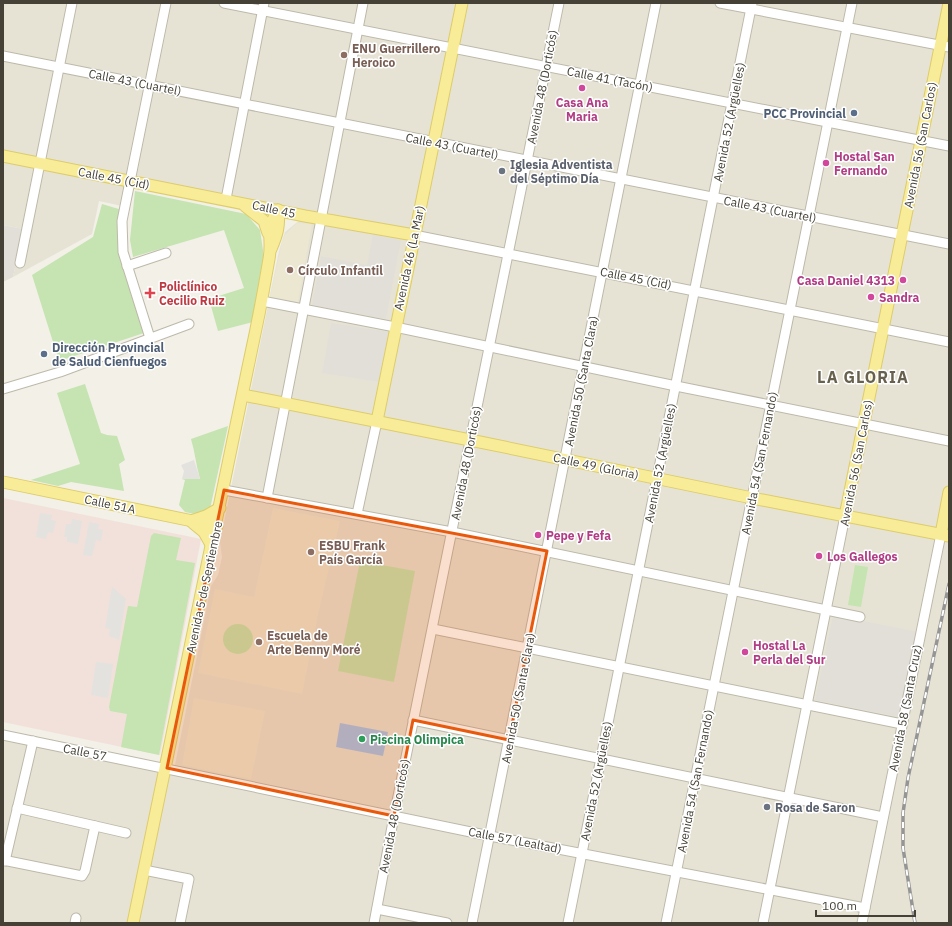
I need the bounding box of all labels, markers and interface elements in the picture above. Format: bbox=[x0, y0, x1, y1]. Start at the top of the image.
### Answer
street label: Avenida 48 (Dorticós) bbox=[524, 29, 560, 145]
place label: ENU Guerrillero Heroico bbox=[352, 41, 440, 70]
marker: ENU Guerrillero Heroico bbox=[339, 50, 349, 60]
street label: Avenida 52 (Argüelles) bbox=[710, 61, 748, 183]
street label: Calle 41 (Tacón) bbox=[566, 63, 654, 95]
street label: Calle 43 (Cuartel) bbox=[87, 66, 183, 98]
street label: Avenida 56 (San Carlos) bbox=[900, 81, 940, 209]
marker: Casa Ana Maria bbox=[577, 83, 587, 93]
place label: Casa Ana Maria bbox=[556, 95, 608, 124]
place label: PCC Provincial bbox=[763, 106, 846, 121]
marker: PCC Provincial bbox=[849, 108, 859, 118]
street label: Calle 43 (Cuartel) bbox=[404, 130, 500, 162]
place label: Hostal San Fernando bbox=[834, 149, 895, 178]
place label: Iglesia Adventista del Séptimo Día bbox=[510, 157, 613, 186]
marker: Hostal San Fernando bbox=[821, 158, 831, 168]
street label: Calle 45 (Cid) bbox=[77, 164, 151, 192]
marker: Iglesia Adventista del Séptimo Día bbox=[497, 166, 507, 176]
street label: Calle 43 (Cuartel) bbox=[722, 193, 818, 225]
street label: Calle 45 bbox=[251, 197, 297, 221]
street label: Avenida 46 (La Mar) bbox=[391, 204, 427, 312]
place label: Círculo Infantil bbox=[298, 263, 383, 278]
street label: Calle 45 (Cid) bbox=[599, 264, 673, 292]
marker: Círculo Infantil bbox=[285, 265, 295, 275]
place label: Casa Daniel 4313 bbox=[797, 273, 895, 288]
marker: Casa Daniel 4313 bbox=[898, 275, 908, 285]
place label: Policlínico Cecilio Ruiz bbox=[159, 279, 225, 308]
marker: Policlínico Cecilio Ruiz bbox=[144, 287, 156, 299]
place label: Sandra bbox=[879, 290, 919, 305]
marker: Sandra bbox=[866, 292, 876, 302]
street label: Avenida 50 (Santa Clara) bbox=[561, 314, 601, 448]
place label: Dirección Provincial de Salud Cienfuegos bbox=[52, 340, 167, 369]
marker: Dirección Provincial de Salud Cienfuegos bbox=[39, 349, 49, 359]
district label: LA GLORIA bbox=[817, 367, 909, 387]
street label: Avenida 54 (San Fernando) bbox=[738, 390, 780, 536]
street label: Avenida 56 (San Carlos) bbox=[836, 399, 876, 527]
street label: Avenida 52 (Argüelles) bbox=[641, 402, 679, 524]
street label: Avenida 48 (Dorticós) bbox=[448, 405, 484, 521]
street label: Calle 49 (Gloria) bbox=[552, 450, 640, 482]
street label: Calle 51A bbox=[83, 491, 137, 517]
street label: Avenida 5 de Septiembre bbox=[183, 519, 225, 655]
place label: Pepe y Fefa bbox=[546, 528, 611, 543]
marker: Pepe y Fefa bbox=[533, 530, 543, 540]
place label: ESBU Frank País García bbox=[319, 538, 385, 567]
marker: ESBU Frank País García bbox=[306, 547, 316, 557]
place label: Los Gallegos bbox=[827, 549, 898, 564]
marker: Los Gallegos bbox=[814, 551, 824, 561]
place label: Escuela de Arte Benny Moré bbox=[267, 628, 361, 657]
street label: Avenida 50 (Santa Clara) bbox=[498, 631, 538, 765]
marker: Escuela de Arte Benny Moré bbox=[254, 637, 264, 647]
place label: Hostal La Perla del Sur bbox=[753, 638, 826, 667]
street label: Avenida 58 (Santa Cruz) bbox=[885, 643, 925, 773]
marker: Hostal La Perla del Sur bbox=[740, 647, 750, 657]
street label: Avenida 54 (San Fernando) bbox=[674, 708, 716, 854]
street label: Avenida 52 (Argüelles) bbox=[577, 720, 615, 842]
place label: Piscina Olimpica bbox=[370, 732, 464, 747]
marker: Piscina Olimpica bbox=[357, 734, 367, 744]
street label: Calle 57 bbox=[62, 740, 108, 764]
street label: Avenida 48 (Dorticós) bbox=[376, 758, 412, 874]
place label: Rosa de Saron bbox=[775, 800, 855, 815]
marker: Rosa de Saron bbox=[762, 802, 772, 812]
street label: Calle 57 (Lealtad) bbox=[467, 824, 563, 856]
scale bar bbox=[816, 892, 915, 918]
text: 100 m bbox=[822, 898, 857, 913]

